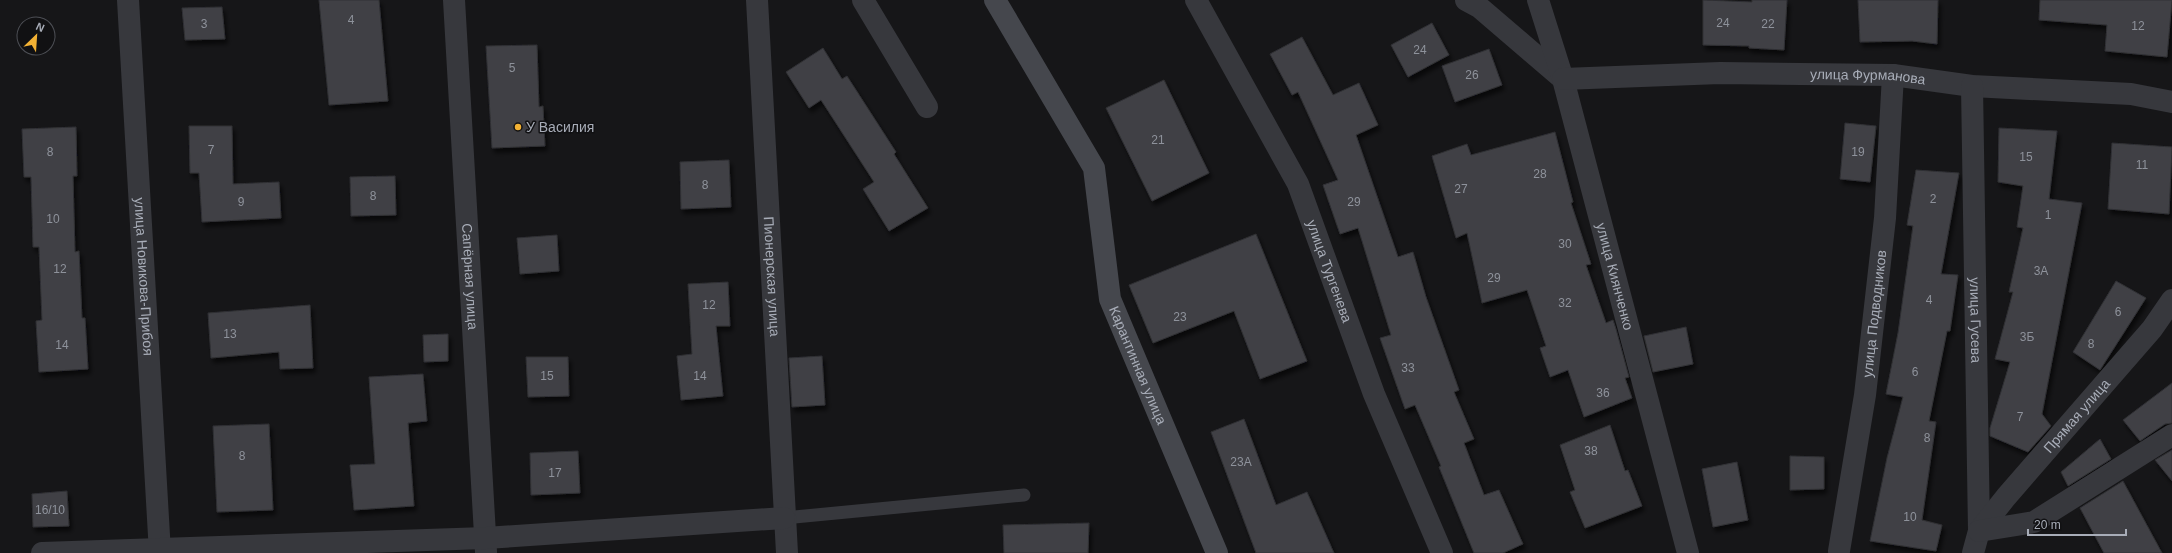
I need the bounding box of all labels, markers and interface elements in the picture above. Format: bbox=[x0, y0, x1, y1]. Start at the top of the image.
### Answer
house number: 4 bbox=[348, 13, 355, 27]
north arrow bbox=[16, 16, 56, 56]
house number: 24 bbox=[1716, 16, 1730, 30]
house number: 3 bbox=[201, 17, 208, 31]
house number: 22 bbox=[1761, 17, 1775, 31]
house number: 12 bbox=[2131, 19, 2145, 33]
text: N bbox=[34, 20, 46, 34]
house number: 24 bbox=[1413, 43, 1427, 57]
house number: 5 bbox=[509, 61, 516, 75]
street label: улица Фурманова bbox=[1810, 66, 1927, 87]
house number: 26 bbox=[1465, 68, 1479, 82]
place label: У Василия bbox=[526, 119, 594, 135]
marker: У Василия bbox=[513, 122, 523, 132]
house number: 21 bbox=[1151, 133, 1165, 147]
house number: 7 bbox=[208, 143, 215, 157]
house number: 8 bbox=[47, 145, 54, 159]
house number: 19 bbox=[1851, 145, 1865, 159]
house number: 15 bbox=[2019, 150, 2033, 164]
house number: 11 bbox=[2136, 158, 2149, 172]
house number: 28 bbox=[1533, 167, 1547, 181]
house number: 8 bbox=[702, 178, 709, 192]
house number: 27 bbox=[1454, 182, 1468, 196]
house number: 8 bbox=[370, 189, 377, 203]
house number: 2 bbox=[1930, 192, 1937, 206]
house number: 9 bbox=[238, 195, 245, 209]
house number: 29 bbox=[1347, 195, 1361, 209]
street label: улица Новикова-Прибоя bbox=[131, 197, 157, 356]
house number: 1 bbox=[2045, 208, 2052, 222]
house number: 10 bbox=[46, 212, 60, 226]
street label: Пионерская улица bbox=[761, 216, 783, 337]
street label: улица Тургенева bbox=[1304, 218, 1355, 325]
street label: улица Киянченко bbox=[1593, 221, 1637, 332]
street label: Сапёрная улица bbox=[459, 223, 481, 331]
house number: 30 bbox=[1558, 237, 1572, 251]
street label: улица Подводников bbox=[1859, 249, 1889, 378]
house number: 12 bbox=[53, 262, 67, 276]
house number: 3А bbox=[2034, 264, 2048, 278]
house number: 29 bbox=[1487, 271, 1501, 285]
street label: улица Гусева bbox=[1967, 277, 1984, 363]
house number: 4 bbox=[1926, 293, 1933, 307]
house number: 32 bbox=[1558, 296, 1572, 310]
house number: 12 bbox=[702, 298, 716, 312]
street label: Карантинная улица bbox=[1106, 304, 1170, 427]
house number: 6 bbox=[2115, 305, 2122, 319]
house number: 23 bbox=[1173, 310, 1187, 324]
house number: 13 bbox=[223, 327, 237, 341]
house number: 3Б bbox=[2020, 330, 2034, 344]
house number: 8 bbox=[2088, 337, 2095, 351]
house number: 14 bbox=[55, 338, 69, 352]
house number: 33 bbox=[1401, 361, 1415, 375]
house number: 6 bbox=[1912, 365, 1919, 379]
house number: 15 bbox=[540, 369, 554, 383]
house number: 14 bbox=[693, 369, 707, 383]
street label: Прямая улица bbox=[2040, 375, 2113, 456]
house number: 36 bbox=[1596, 386, 1610, 400]
house number: 7 bbox=[2017, 410, 2024, 424]
house number: 8 bbox=[1924, 431, 1931, 445]
house number: 38 bbox=[1584, 444, 1598, 458]
house number: 8 bbox=[239, 449, 246, 463]
house number: 23А bbox=[1230, 455, 1252, 469]
house number: 17 bbox=[548, 466, 562, 480]
house number: 16/10 bbox=[35, 503, 65, 517]
house number: 10 bbox=[1903, 510, 1917, 524]
scale bar bbox=[2028, 511, 2126, 537]
text: 20 m bbox=[2034, 518, 2061, 532]

